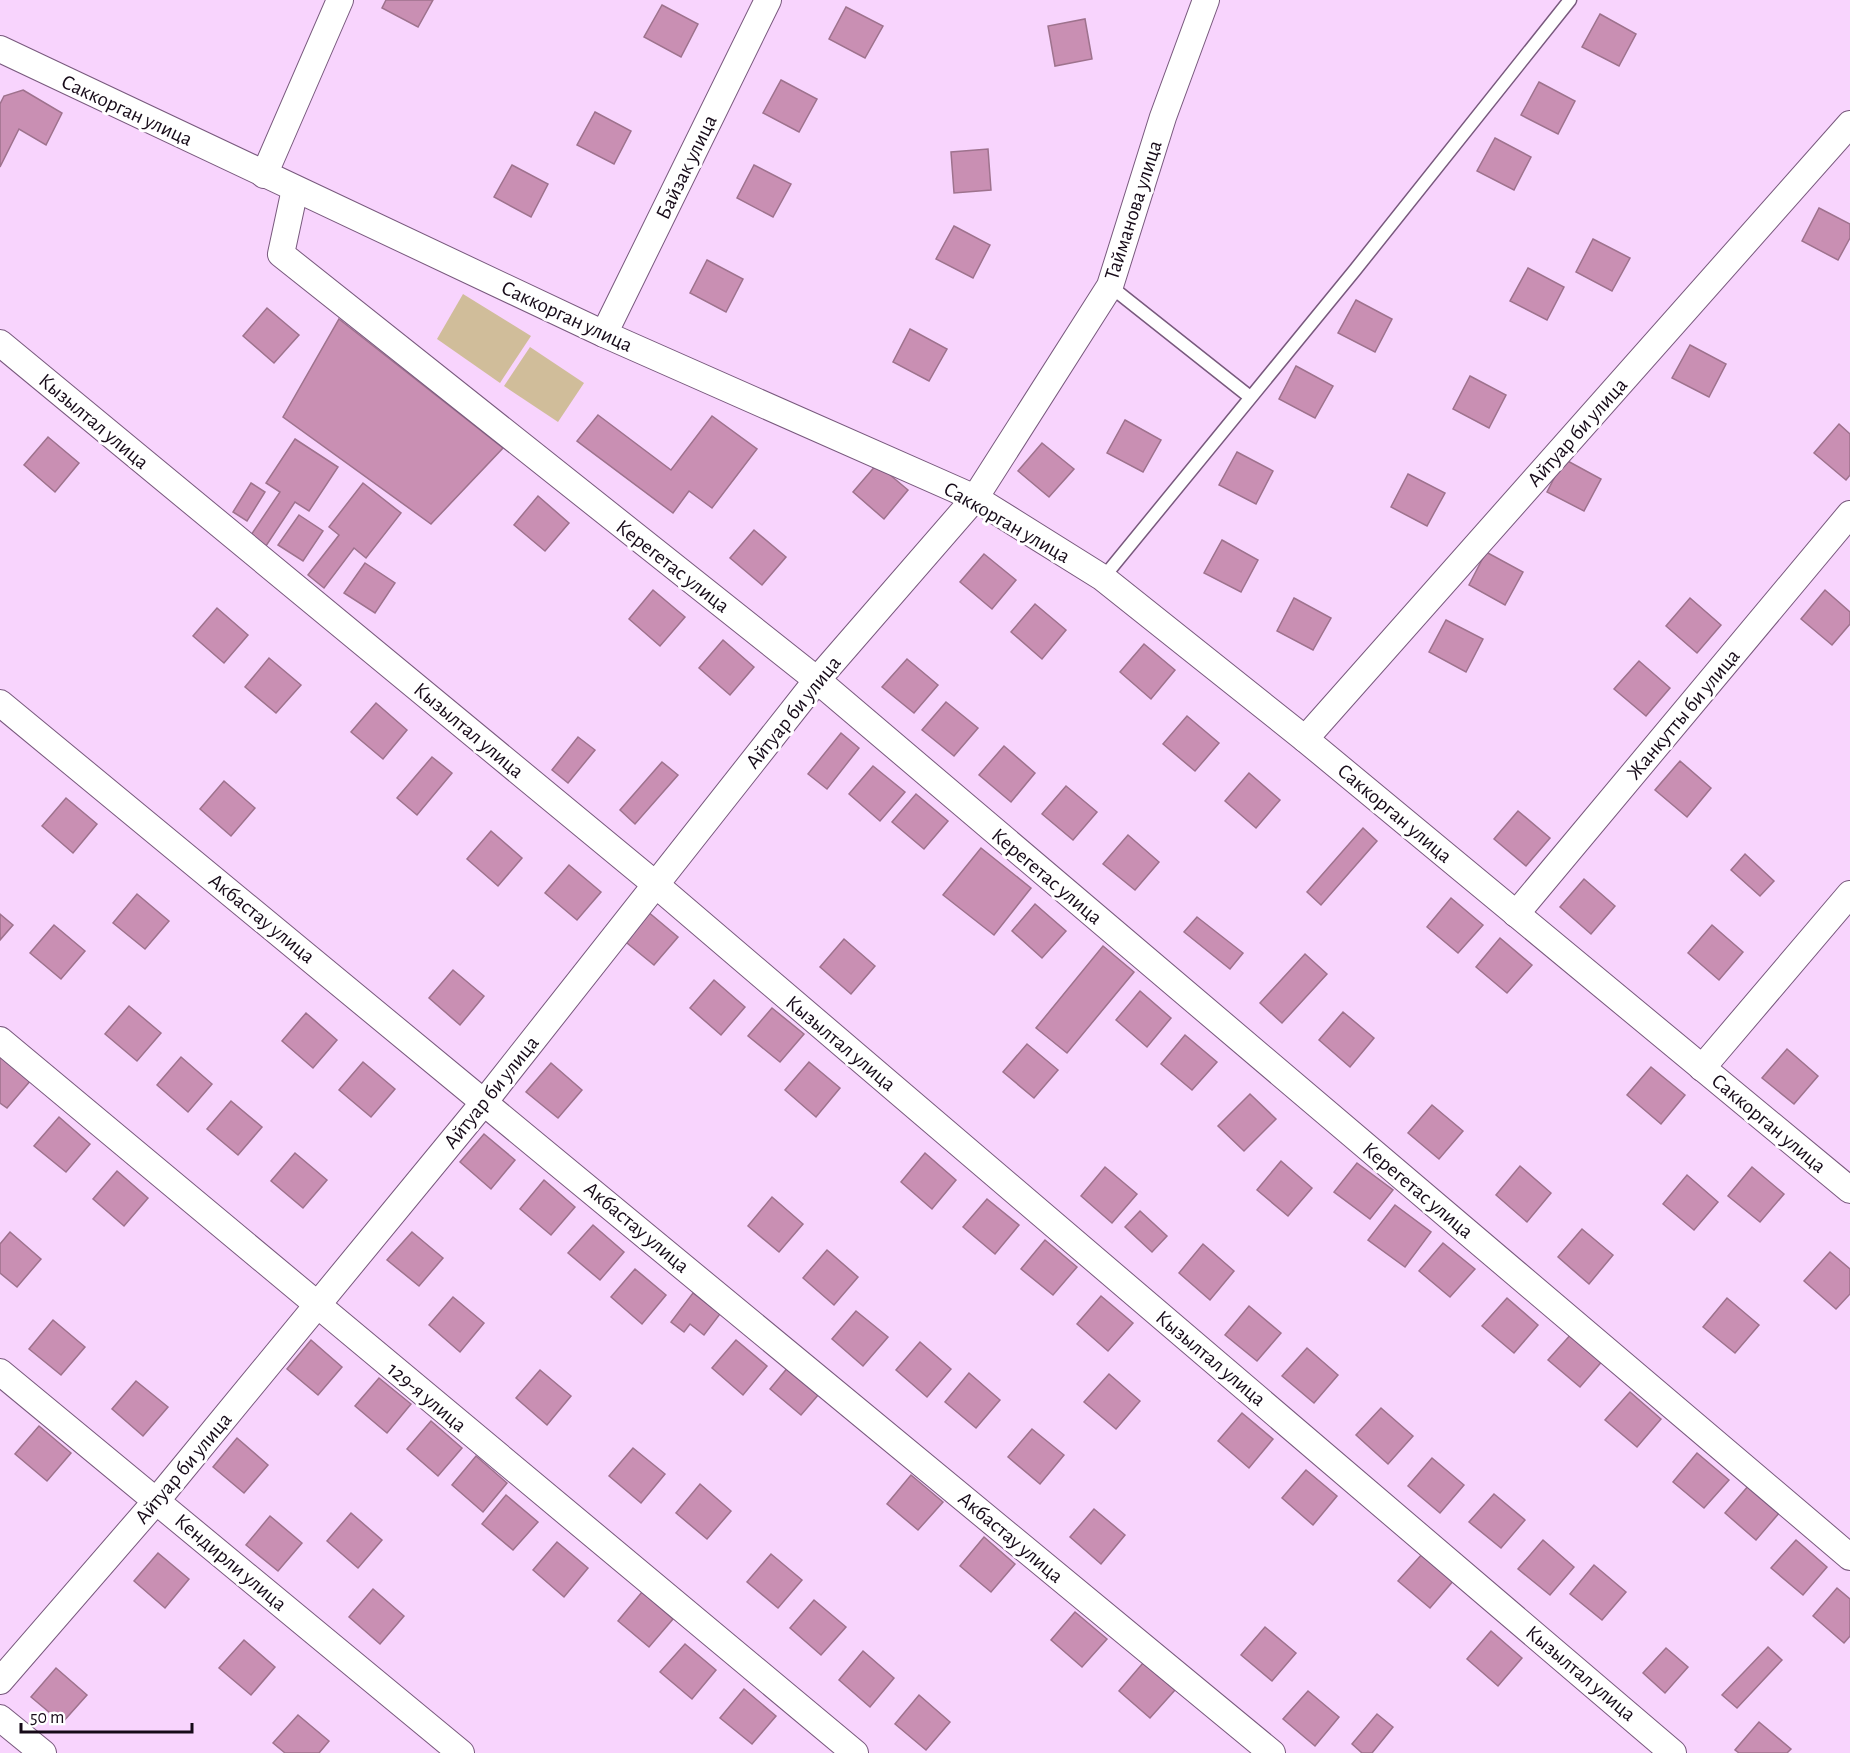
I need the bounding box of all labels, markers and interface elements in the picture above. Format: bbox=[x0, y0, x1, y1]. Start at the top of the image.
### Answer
street label: Саккорган улица bbox=[58, 71, 196, 150]
street label: Байзак улица bbox=[652, 111, 721, 223]
street label: Тайманова улица bbox=[1101, 138, 1166, 282]
street label: Саккорган улица bbox=[498, 277, 636, 356]
street label: Кызылтал улица bbox=[35, 370, 153, 473]
street label: Айтуар би улица bbox=[1523, 374, 1632, 491]
street label: Саккорган улица bbox=[940, 478, 1074, 567]
street label: Керегетас улица bbox=[612, 516, 734, 617]
street label: Жанкутты би улица bbox=[1623, 645, 1744, 784]
street label: Айтуар би улица bbox=[742, 652, 845, 772]
street label: Кызылтал улица bbox=[410, 679, 528, 782]
street label: Саккорган улица bbox=[1334, 760, 1456, 867]
street label: Керегетас улица bbox=[987, 824, 1106, 929]
street label: Акбастау улица bbox=[205, 869, 319, 968]
street label: Кызылтал улица bbox=[782, 992, 900, 1095]
street label: Айтуар би улица bbox=[440, 1032, 543, 1152]
street label: Саккорган улица bbox=[1708, 1070, 1830, 1177]
street label: Керегетас улица bbox=[1358, 1138, 1477, 1243]
street label: Акбастау улица bbox=[580, 1178, 693, 1277]
street label: Кызылтал улица bbox=[1152, 1307, 1270, 1410]
street label: 129-я улица bbox=[383, 1358, 471, 1437]
street label: Айтуар би улица bbox=[131, 1408, 236, 1528]
street label: Акбастау улица bbox=[954, 1488, 1067, 1587]
street label: Кендирли улица bbox=[171, 1510, 291, 1615]
street label: Кызылтал улица bbox=[1522, 1622, 1640, 1725]
scale bar bbox=[21, 1696, 192, 1734]
text: 50 m bbox=[30, 1709, 64, 1727]

